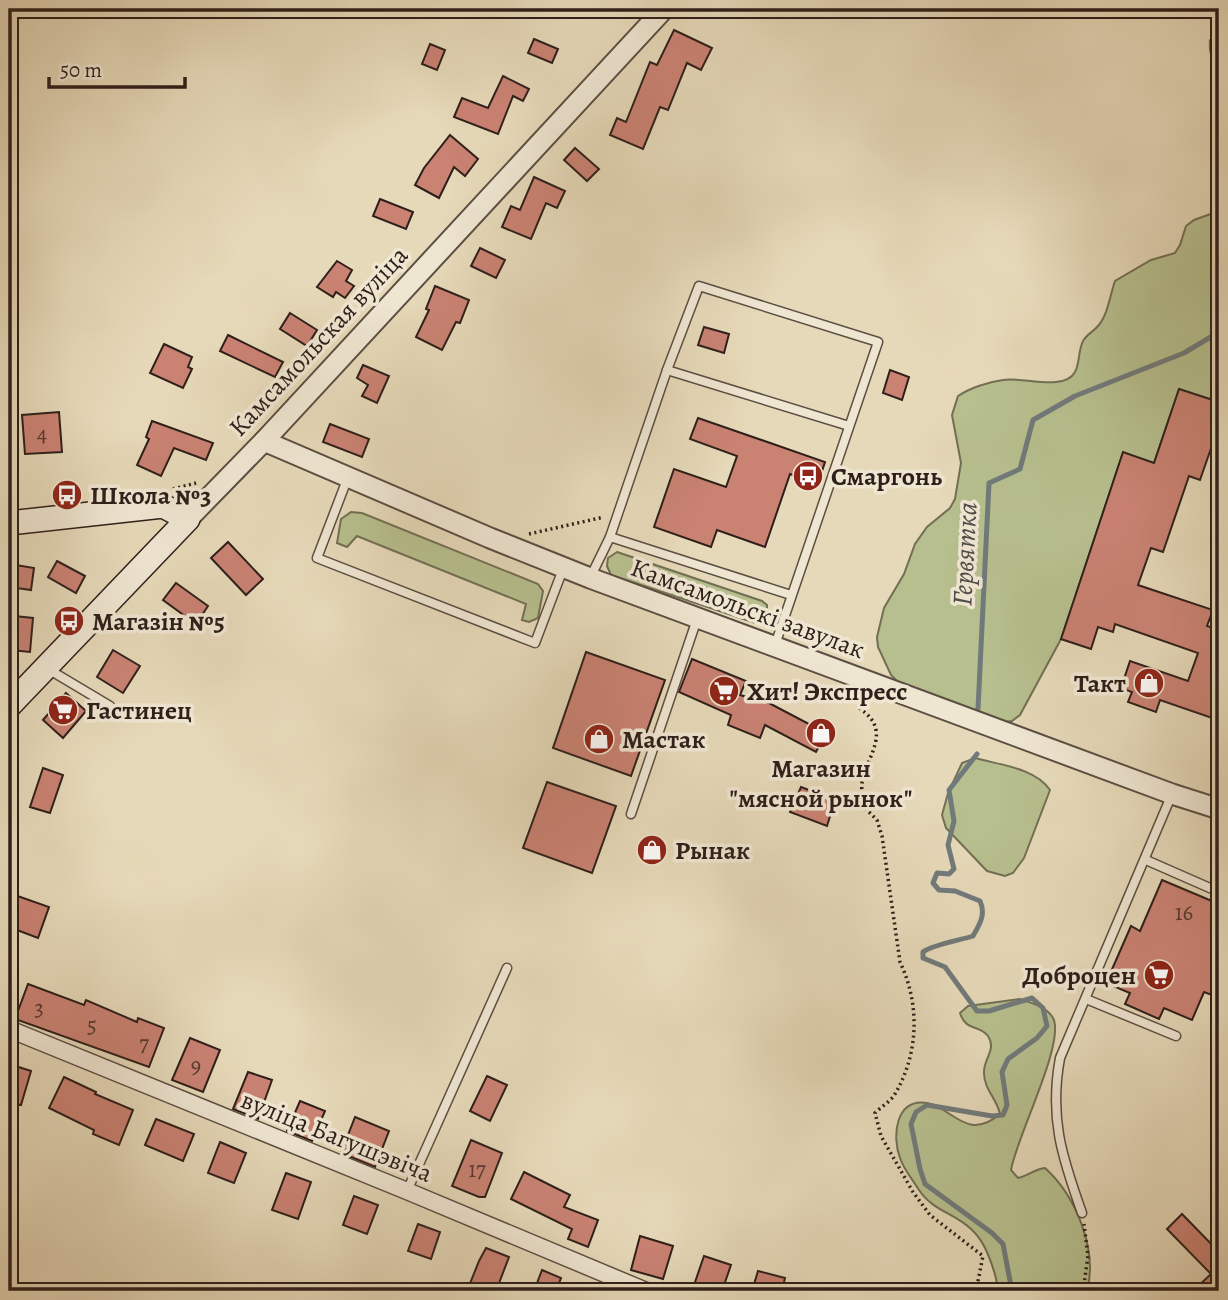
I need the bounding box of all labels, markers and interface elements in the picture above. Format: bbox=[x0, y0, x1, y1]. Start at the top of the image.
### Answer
scale bar bbox=[49, 46, 186, 90]
text: 50 m bbox=[60, 56, 102, 84]
street label: Камсамольская вуліца bbox=[221, 239, 416, 444]
house number: 4 bbox=[37, 418, 47, 449]
bus stop icon: Смаргонь bbox=[791, 459, 825, 493]
place label: Смаргонь bbox=[831, 459, 942, 494]
bus stop icon: Школа №3 bbox=[50, 478, 84, 512]
place label: Школа №3 bbox=[90, 478, 211, 513]
water label: Гервятка bbox=[943, 501, 987, 607]
street label: Камсамольскі завулак bbox=[626, 550, 870, 667]
bus stop icon: Магазін №5 bbox=[52, 604, 86, 638]
place label: Магазін №5 bbox=[92, 604, 225, 639]
place label: Такт bbox=[1074, 666, 1126, 701]
shop icon: Такт bbox=[1132, 666, 1166, 700]
supermarket icon: Хит! Экспресс bbox=[707, 674, 741, 708]
place label: Хит! Экспресс bbox=[747, 674, 908, 709]
supermarket icon: Гастинец bbox=[46, 693, 80, 727]
place label: Гастинец bbox=[86, 693, 192, 728]
shop icon: Магазин "мясной рынок" bbox=[804, 716, 838, 750]
shop icon: Мастак bbox=[582, 722, 616, 756]
place label: Мастак bbox=[622, 722, 705, 757]
place label: Магазин "мясной рынок" bbox=[730, 751, 912, 816]
shop icon: Рынак bbox=[635, 833, 669, 867]
place label: Рынак bbox=[675, 833, 750, 868]
house number: 16 bbox=[1175, 897, 1193, 928]
place label: Доброцен bbox=[1022, 958, 1136, 993]
supermarket icon: Доброцен bbox=[1142, 958, 1176, 992]
house number: 3 bbox=[34, 993, 44, 1024]
house number: 5 bbox=[87, 1010, 97, 1041]
house number: 7 bbox=[139, 1028, 149, 1059]
house number: 9 bbox=[191, 1050, 201, 1081]
street label: вуліца Багушэвіча bbox=[236, 1082, 438, 1191]
house number: 17 bbox=[468, 1154, 486, 1185]

